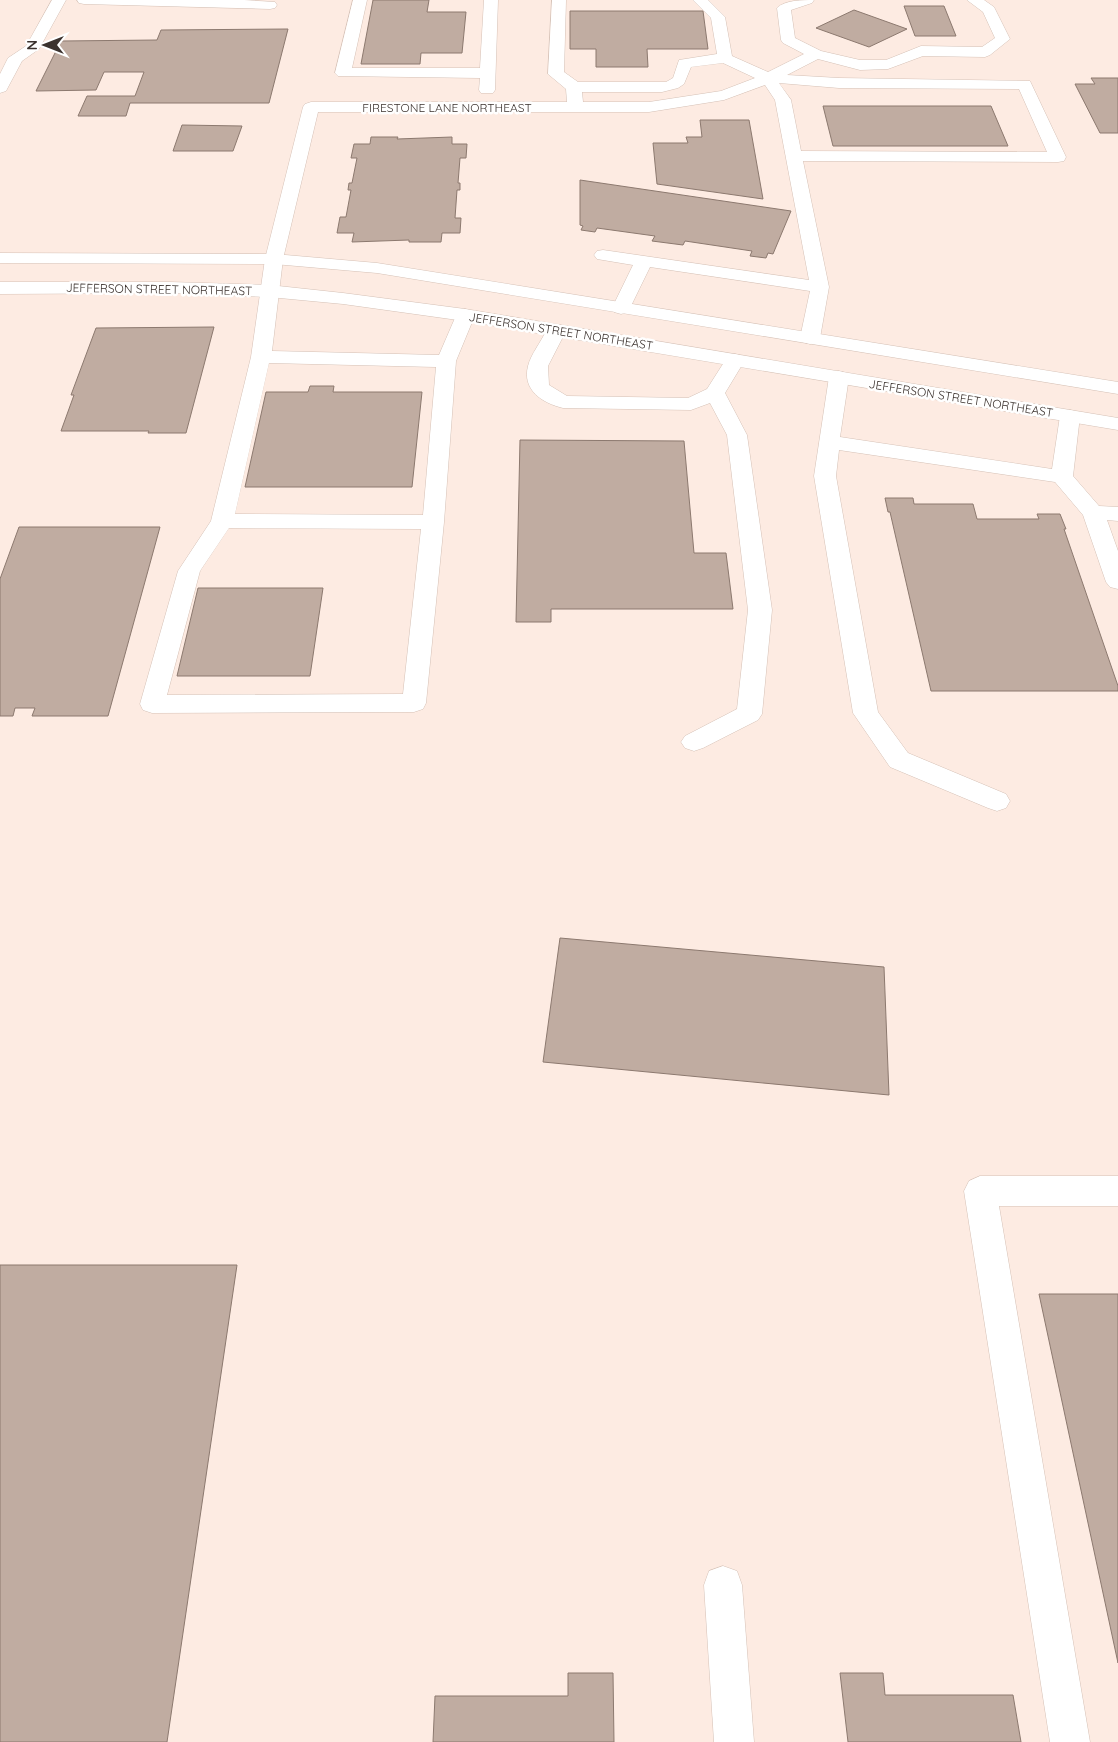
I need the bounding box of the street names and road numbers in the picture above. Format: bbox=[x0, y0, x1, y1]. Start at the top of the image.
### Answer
street label: FIRESTONE LANE NORTHEAST bbox=[362, 100, 532, 115]
street label: JEFFERSON STREET NORTHEAST bbox=[66, 280, 252, 298]
street label: JEFFERSON STREET NORTHEAST bbox=[468, 309, 654, 353]
street label: JEFFERSON STREET NORTHEAST bbox=[868, 376, 1054, 420]

